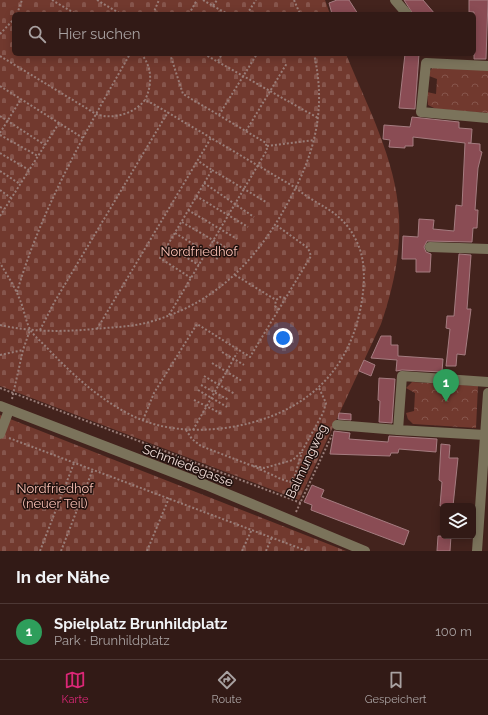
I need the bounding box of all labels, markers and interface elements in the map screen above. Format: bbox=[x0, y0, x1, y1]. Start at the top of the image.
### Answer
search box bbox=[12, 12, 476, 56]
icon: search bbox=[26, 23, 48, 45]
text: Hier suchen bbox=[58, 25, 141, 43]
park label: Nordfriedhof bbox=[160, 244, 238, 259]
your location bbox=[273, 328, 293, 348]
pin: 1 bbox=[433, 369, 459, 402]
street label: Balmungweg bbox=[283, 422, 330, 501]
street label: Schmiedegasse bbox=[140, 441, 236, 490]
park label: Nordfriedhof (neuer Teil) bbox=[16, 481, 94, 511]
map controls bbox=[440, 503, 476, 539]
button: layers bbox=[440, 503, 476, 539]
text: In der Nähe bbox=[16, 567, 110, 587]
text: Spielplatz Brunhildplatz bbox=[54, 615, 227, 633]
text: 1 bbox=[26, 624, 32, 639]
text: 100 m bbox=[435, 624, 472, 639]
text: Park · Brunhildplatz bbox=[54, 633, 170, 648]
tab: Karte bbox=[62, 669, 89, 706]
tab: Route bbox=[212, 669, 242, 706]
tab: Gespeichert bbox=[365, 669, 426, 706]

